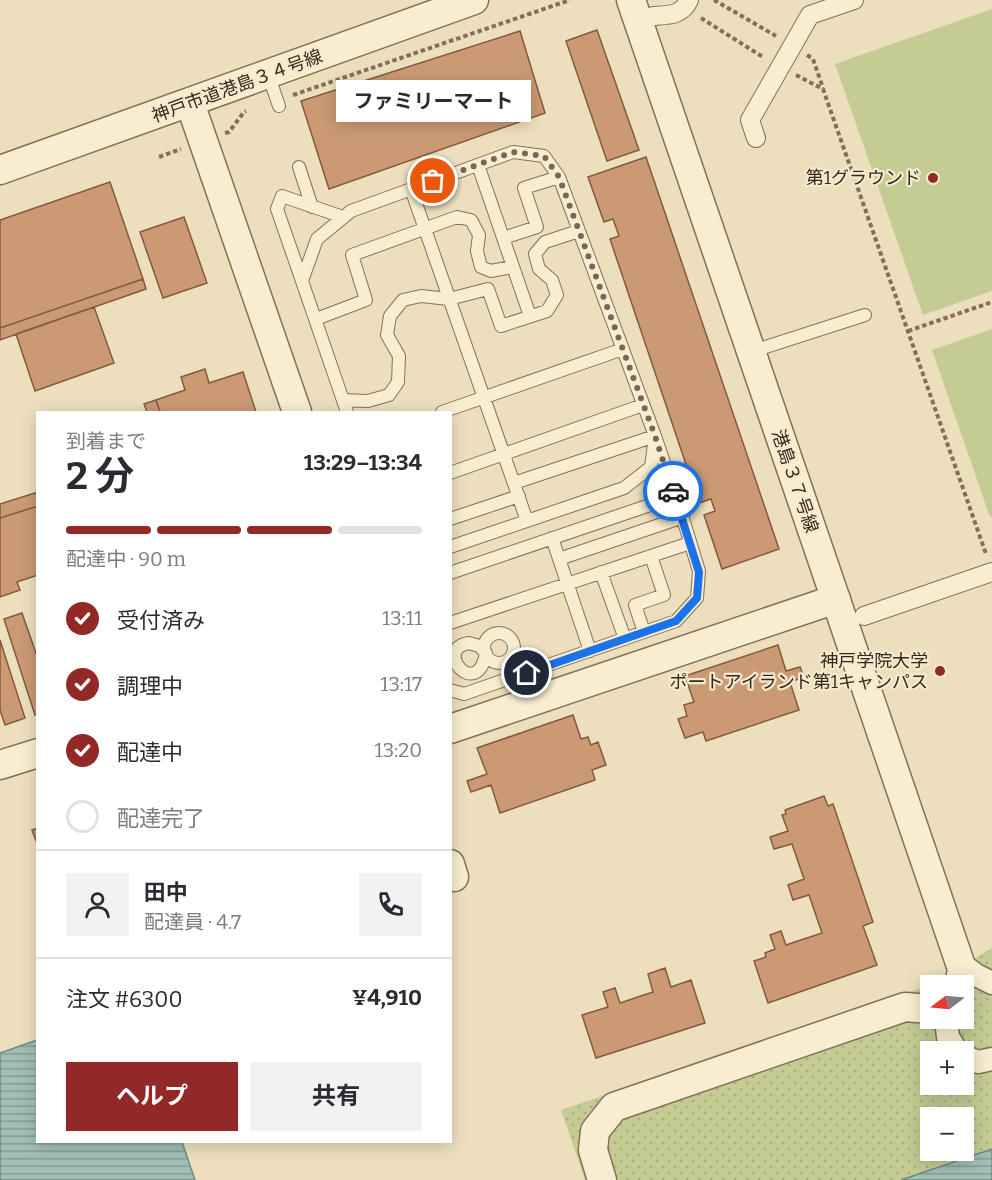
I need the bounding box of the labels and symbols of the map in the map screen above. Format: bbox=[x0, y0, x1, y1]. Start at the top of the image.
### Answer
street label: 神戸市道港島３４号線 bbox=[149, 45, 325, 127]
callout: ファミリーマート bbox=[336, 79, 530, 121]
pin bbox=[407, 155, 458, 206]
place label: 第1グラウンド bbox=[806, 167, 921, 189]
marker: 第1グラウンド bbox=[926, 171, 940, 185]
street label: 港島３７号線 bbox=[767, 426, 823, 536]
courier bbox=[643, 461, 703, 521]
pin bbox=[501, 647, 552, 698]
place label: 神戸学院大学 ポートアイランド第1キャンパス bbox=[670, 650, 928, 693]
marker: 神戸学院大学 ポートアイランド第1キャンパス bbox=[933, 664, 947, 678]
north arrow bbox=[920, 975, 974, 1029]

